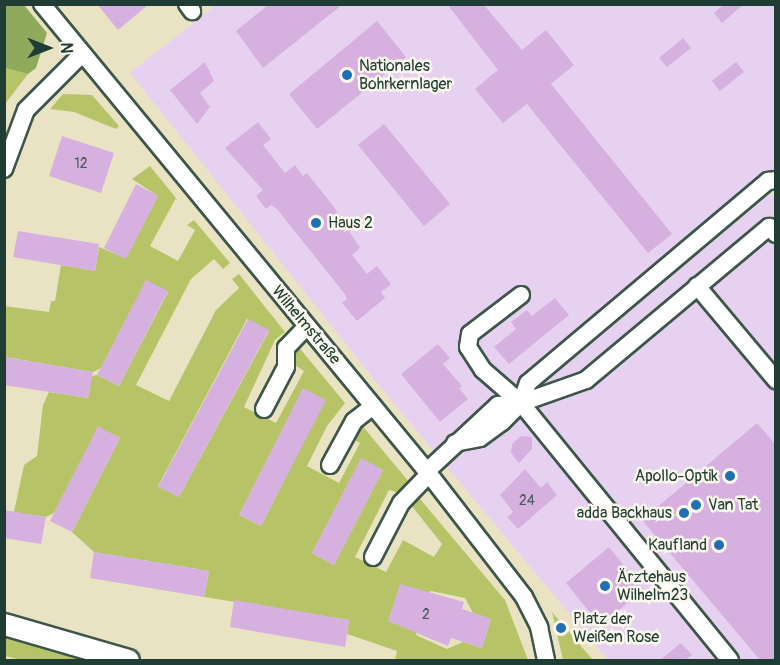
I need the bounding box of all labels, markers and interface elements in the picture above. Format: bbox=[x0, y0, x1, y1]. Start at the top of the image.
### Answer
north arrow bbox=[18, 18, 78, 78]
text: N bbox=[56, 43, 76, 53]
place label: Nationales Bohrkernlager bbox=[359, 56, 452, 94]
marker: Nationales Bohrkernlager bbox=[340, 68, 354, 82]
house number: 12 bbox=[74, 156, 88, 172]
place label: Haus 2 bbox=[328, 213, 373, 233]
marker: Haus 2 bbox=[309, 216, 323, 230]
street label: Wilhelmstraße bbox=[268, 282, 344, 368]
place label: Apollo-Optik bbox=[635, 466, 718, 486]
marker: Apollo-Optik bbox=[723, 469, 737, 483]
house number: 24 bbox=[519, 493, 535, 509]
place label: Van Tat bbox=[708, 495, 758, 515]
marker: Van Tat bbox=[689, 498, 703, 512]
place label: adda Backhaus bbox=[577, 503, 672, 523]
marker: adda Backhaus bbox=[677, 506, 691, 520]
place label: Kaufland bbox=[648, 535, 707, 555]
marker: Kaufland bbox=[712, 538, 726, 552]
place label: Ärztehaus Wilhelm23 bbox=[617, 567, 688, 605]
marker: Ärztehaus Wilhelm23 bbox=[598, 579, 612, 593]
house number: 2 bbox=[422, 607, 430, 623]
place label: Platz der Weißen Rose bbox=[573, 609, 659, 647]
marker: Platz der Weißen Rose bbox=[554, 621, 568, 635]

